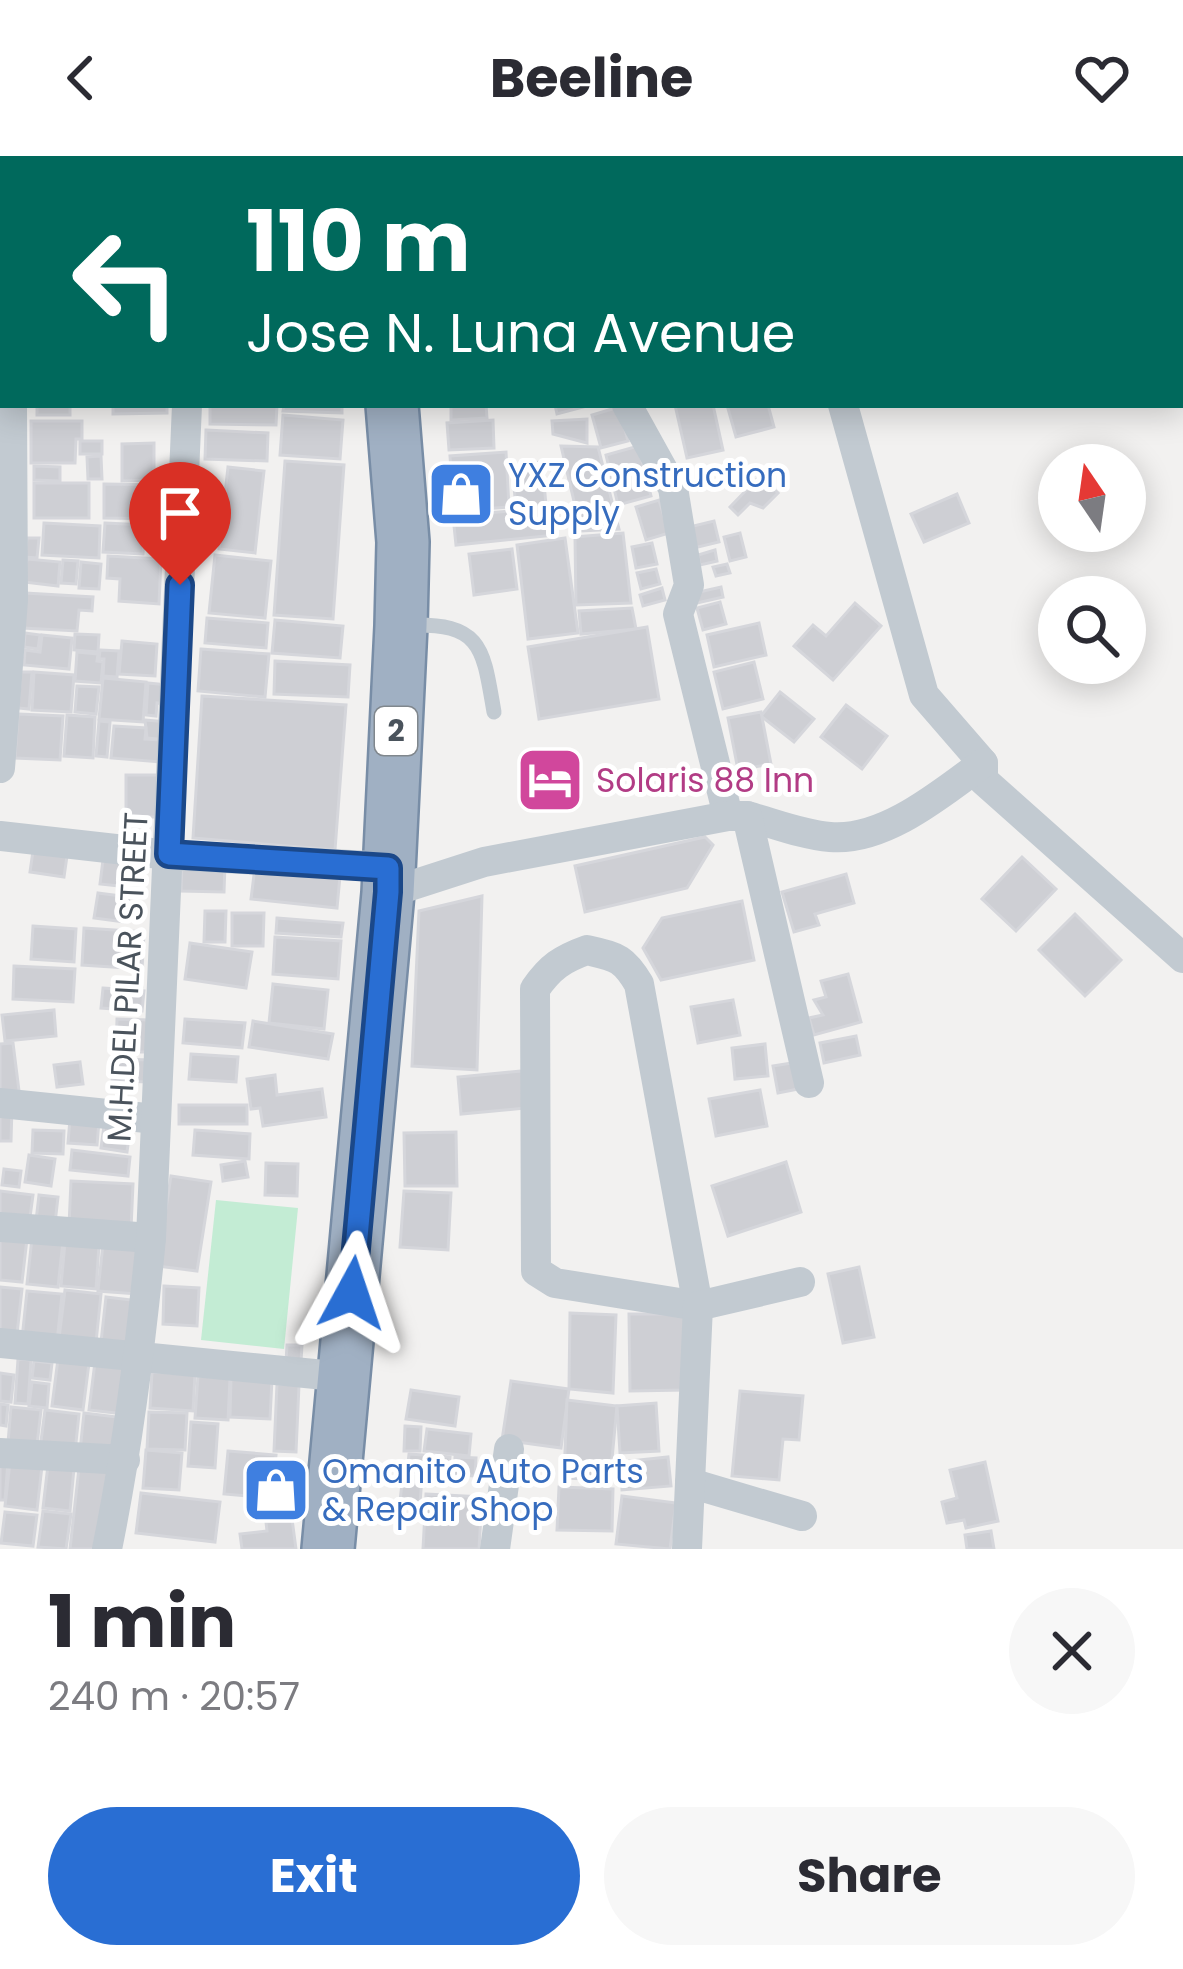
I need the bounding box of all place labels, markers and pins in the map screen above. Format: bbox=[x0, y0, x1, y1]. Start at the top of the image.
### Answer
place label: YXZ Construction Supply bbox=[508, 452, 787, 537]
shop icon: YXZ Construction Supply bbox=[426, 459, 496, 529]
pin bbox=[129, 462, 231, 585]
hotel icon: Solaris 88 Inn bbox=[515, 745, 585, 815]
place label: Solaris 88 Inn bbox=[596, 757, 814, 804]
place label: Omanito Auto Parts & Repair Shop bbox=[322, 1448, 644, 1533]
shop icon: Omanito Auto Parts & Repair Shop bbox=[241, 1455, 311, 1525]

